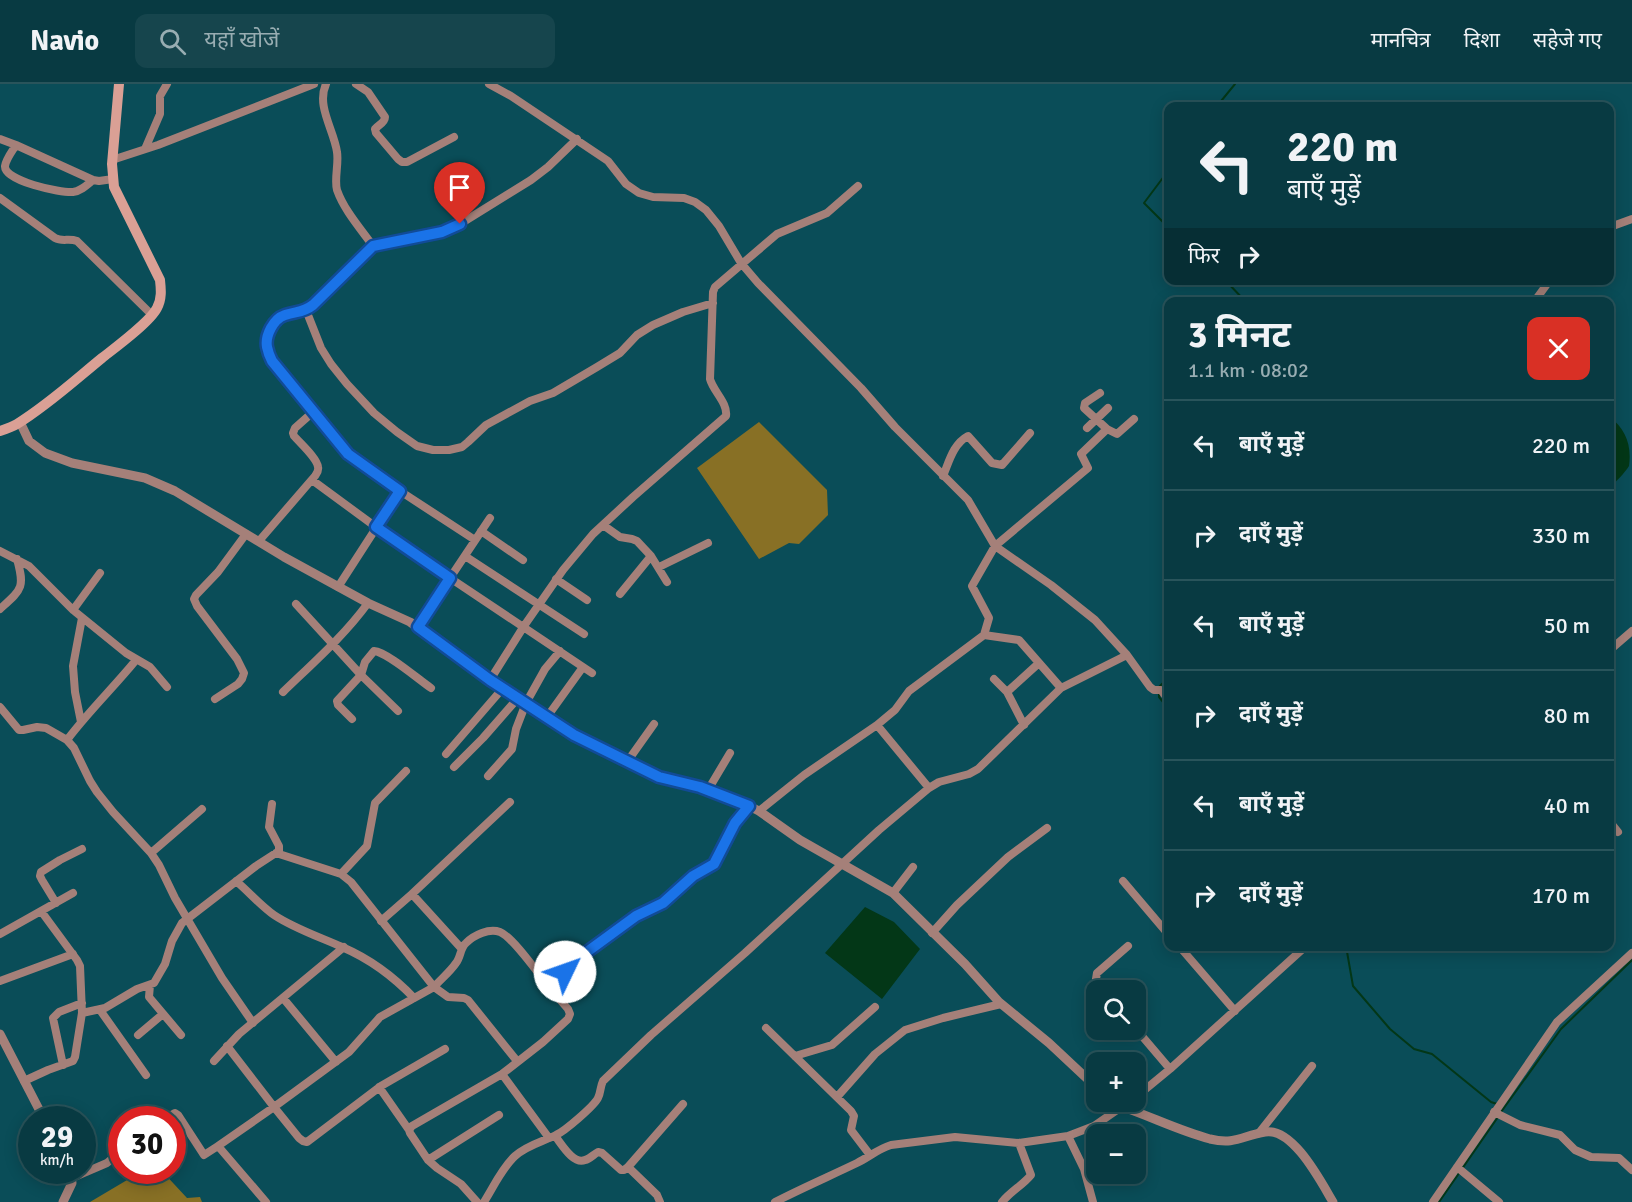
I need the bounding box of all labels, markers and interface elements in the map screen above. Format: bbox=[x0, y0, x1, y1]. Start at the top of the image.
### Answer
search box bbox=[135, 14, 555, 68]
text: Navio bbox=[30, 24, 99, 58]
icon: search bbox=[156, 25, 189, 58]
text: यहाँ खोजें bbox=[204, 26, 279, 53]
text: मानचित्र bbox=[1371, 27, 1431, 53]
text: दिशा bbox=[1464, 27, 1500, 53]
text: सहेजे गए bbox=[1533, 27, 1602, 53]
text: 220 m bbox=[1287, 122, 1398, 173]
icon: left bbox=[1188, 126, 1266, 204]
pin bbox=[434, 162, 485, 224]
icon: arrive bbox=[443, 171, 476, 204]
text: बाएँ मुड़ें bbox=[1287, 173, 1361, 206]
icon: right bbox=[1232, 240, 1265, 273]
text: फिर bbox=[1188, 242, 1220, 269]
text: 3 मिनट bbox=[1188, 313, 1291, 358]
button: close bbox=[1527, 317, 1590, 380]
text: 1.1 km · 08:02 bbox=[1188, 358, 1309, 383]
icon: left bbox=[1188, 429, 1221, 462]
text: बाएँ मुड़ें bbox=[1239, 430, 1304, 457]
text: 220 m bbox=[1532, 432, 1590, 459]
icon: right bbox=[1188, 519, 1221, 552]
text: दाएँ मुड़ें bbox=[1239, 520, 1303, 547]
text: 330 m bbox=[1532, 522, 1590, 549]
icon: left bbox=[1188, 609, 1221, 642]
text: बाएँ मुड़ें bbox=[1239, 610, 1304, 637]
text: 50 m bbox=[1544, 612, 1590, 639]
icon: right bbox=[1188, 699, 1221, 732]
text: दाएँ मुड़ें bbox=[1239, 700, 1303, 727]
text: 80 m bbox=[1544, 702, 1590, 729]
icon: left bbox=[1188, 789, 1221, 822]
text: बाएँ मुड़ें bbox=[1239, 790, 1304, 817]
text: 40 m bbox=[1544, 792, 1590, 819]
icon: right bbox=[1188, 879, 1221, 912]
text: दाएँ मुड़ें bbox=[1239, 880, 1303, 907]
text: 170 m bbox=[1532, 882, 1590, 909]
position arrow bbox=[533, 940, 597, 1004]
map controls bbox=[1086, 980, 1146, 1184]
button: search bbox=[1086, 980, 1146, 1040]
button: + bbox=[1086, 1052, 1146, 1112]
speed limit sign: 30 bbox=[108, 1106, 186, 1184]
text: 29 bbox=[41, 1119, 73, 1156]
button: − bbox=[1086, 1124, 1146, 1184]
text: km/h bbox=[40, 1151, 74, 1169]

